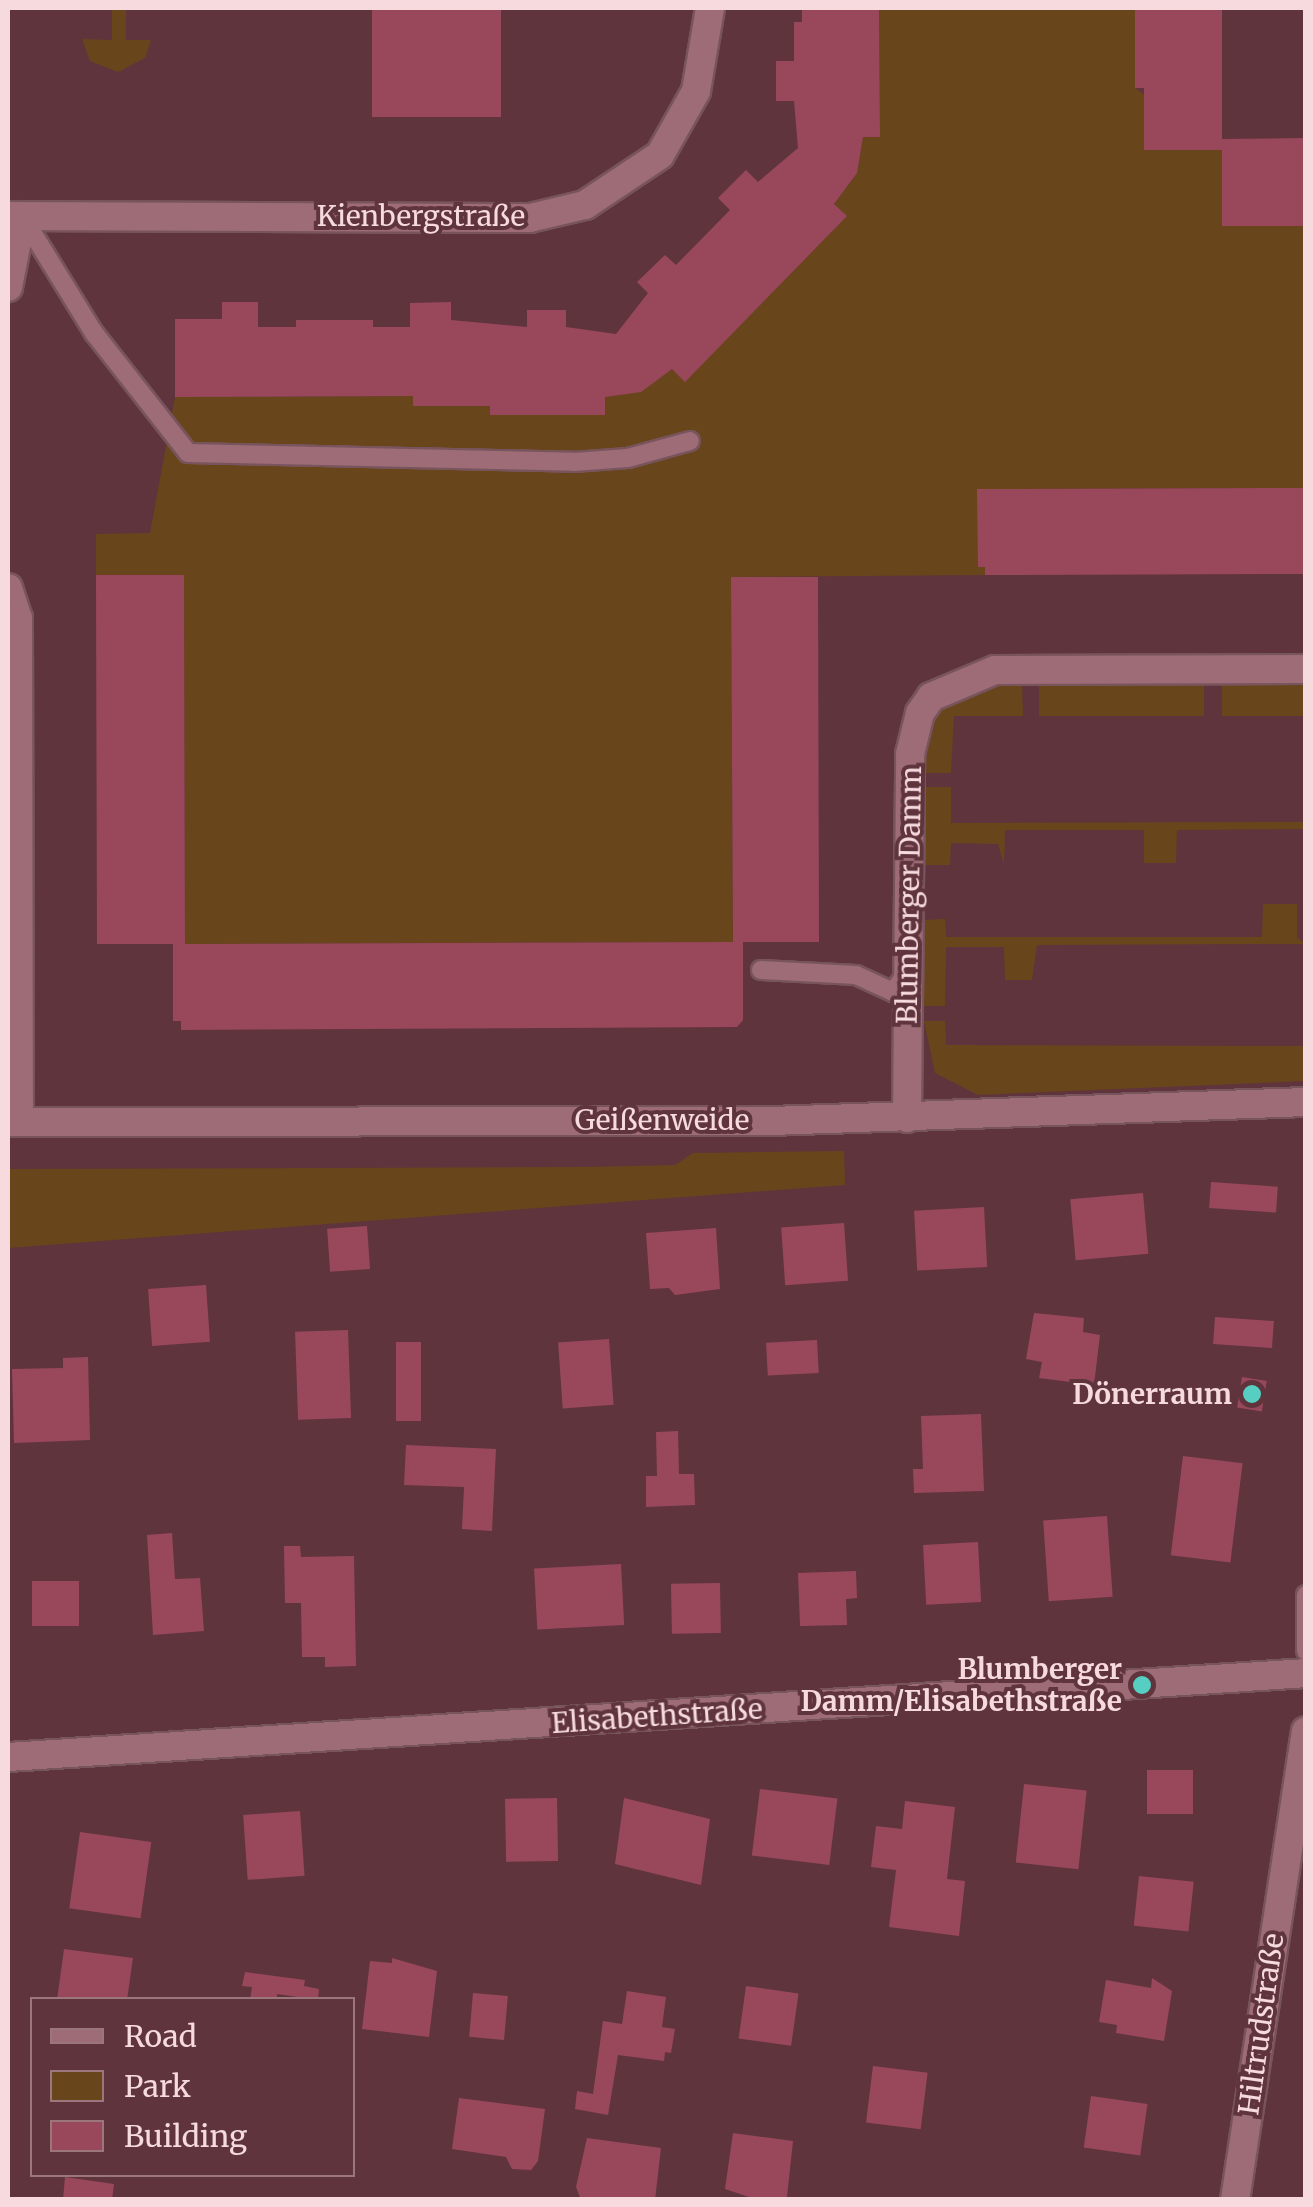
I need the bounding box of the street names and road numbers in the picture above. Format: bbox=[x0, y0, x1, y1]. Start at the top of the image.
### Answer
street label: Kienbergstraße bbox=[317, 199, 525, 233]
street label: Blumberger Damm bbox=[890, 766, 928, 1024]
street label: Geißenweide bbox=[575, 1103, 749, 1137]
street label: Elisabethstraße bbox=[550, 1692, 764, 1740]
street label: Hiltrudstraße bbox=[1232, 1931, 1290, 2117]

